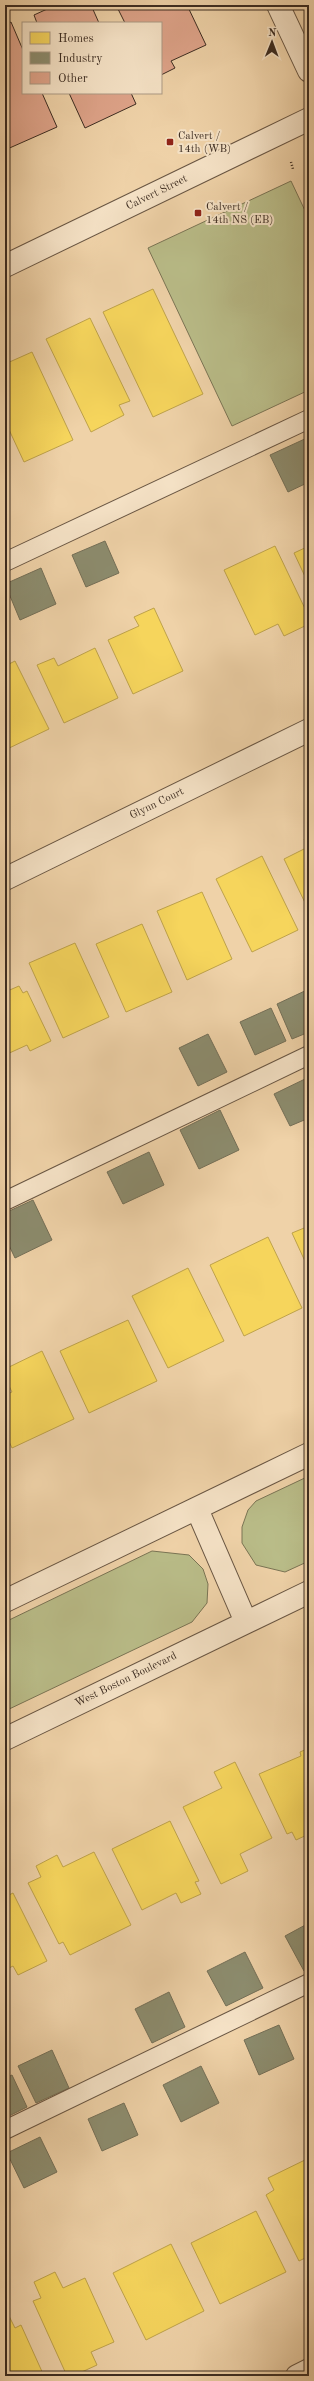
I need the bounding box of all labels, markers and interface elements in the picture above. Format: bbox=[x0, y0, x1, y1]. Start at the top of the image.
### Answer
legend bbox=[22, 22, 162, 94]
north arrow bbox=[252, 22, 292, 62]
text: N bbox=[268, 28, 277, 39]
text: Homes bbox=[58, 33, 94, 45]
text: Industry bbox=[58, 53, 103, 65]
text: Other bbox=[58, 73, 88, 85]
place label: Calvert / 14th (WB) bbox=[178, 131, 231, 155]
marker: Calvert / 14th (WB) bbox=[165, 137, 175, 147]
street label: Calvert Street bbox=[125, 173, 190, 213]
place label: Calvert / 14th NS (EB) bbox=[206, 202, 273, 226]
marker: Calvert / 14th NS (EB) bbox=[193, 208, 203, 218]
street label: Glynn Court bbox=[128, 786, 186, 822]
street label: West Boston Boulevard bbox=[73, 1650, 179, 1709]

